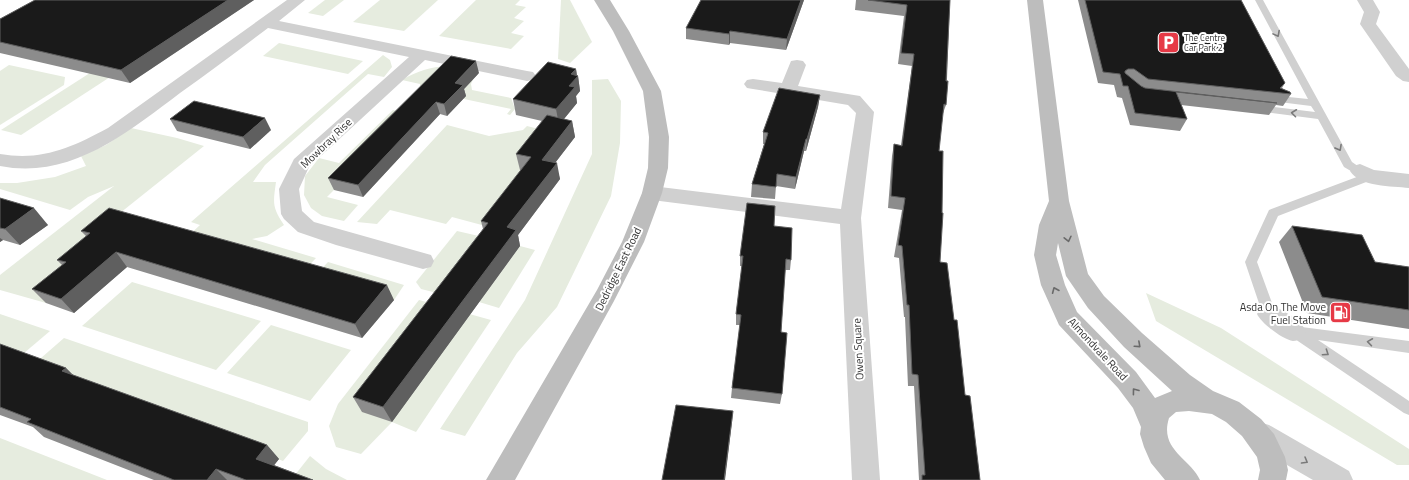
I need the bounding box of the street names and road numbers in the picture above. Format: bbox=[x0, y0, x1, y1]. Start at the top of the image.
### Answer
street label: Mowbray Rise bbox=[297, 114, 356, 172]
street label: Dedridge East Road bbox=[591, 224, 645, 313]
street label: Almondvale Road bbox=[1065, 314, 1132, 384]
street label: Owen Square bbox=[848, 317, 868, 380]

